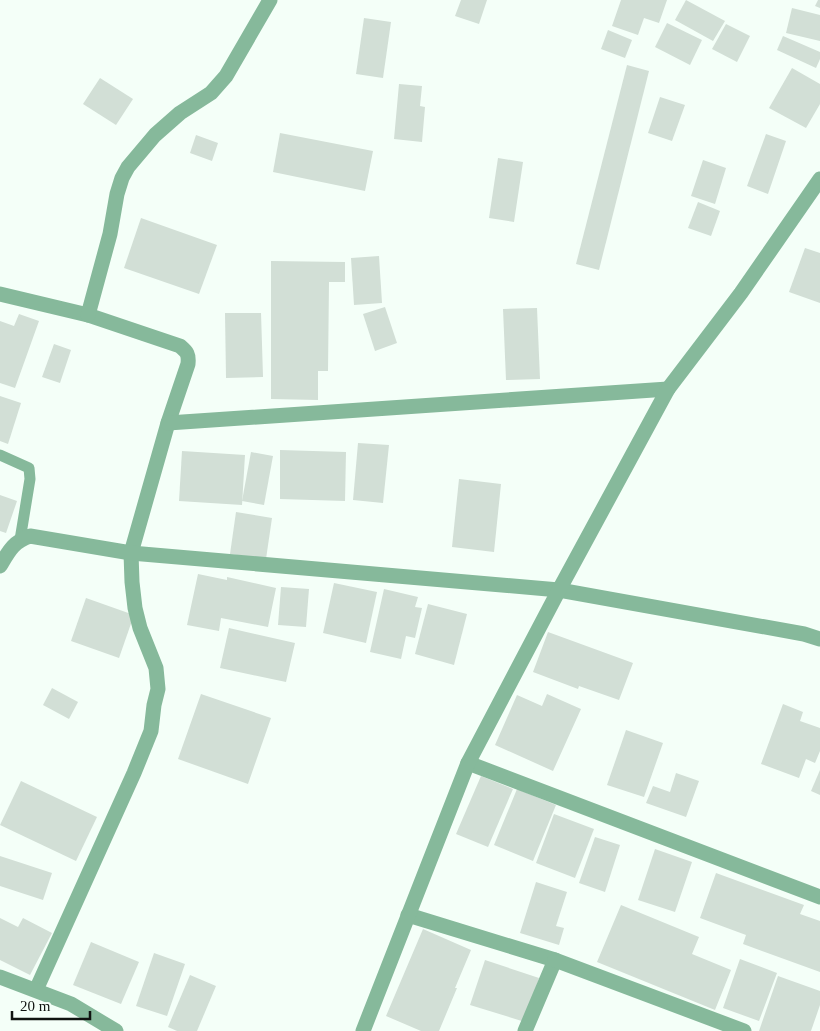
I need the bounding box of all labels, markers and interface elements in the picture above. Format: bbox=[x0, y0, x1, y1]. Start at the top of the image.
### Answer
scale bar bbox=[12, 988, 90, 1020]
text: 20 m bbox=[20, 998, 51, 1014]

